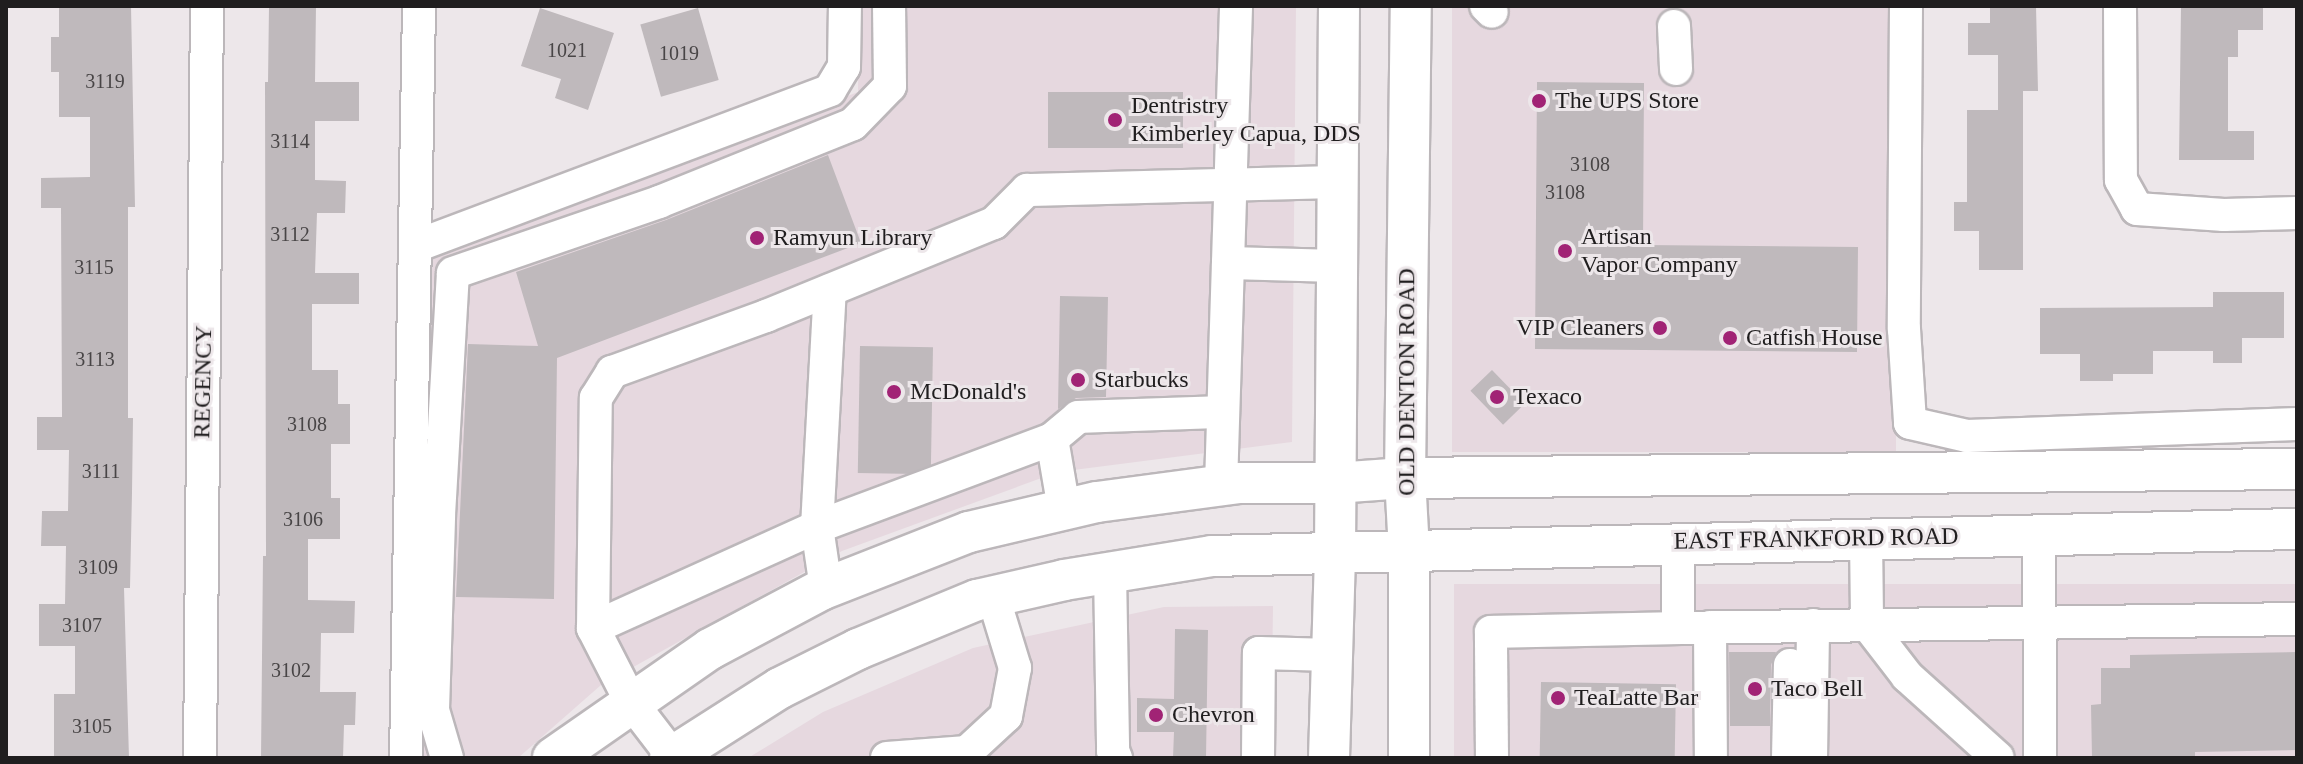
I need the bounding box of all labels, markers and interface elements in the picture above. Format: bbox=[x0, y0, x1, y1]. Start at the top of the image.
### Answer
house number: 1021 bbox=[547, 38, 587, 62]
house number: 1019 bbox=[659, 41, 699, 65]
house number: 3119 bbox=[85, 69, 125, 93]
place label: The UPS Store bbox=[1555, 87, 1699, 115]
place label: Dentristry Kimberley Capua, DDS bbox=[1131, 92, 1361, 148]
marker: The UPS Store bbox=[1530, 92, 1548, 110]
marker: Dentristry Kimberley Capua, DDS bbox=[1106, 111, 1124, 129]
house number: 3114 bbox=[270, 129, 310, 153]
house number: 3108 bbox=[1570, 152, 1610, 176]
house number: 3108 bbox=[1545, 180, 1585, 204]
house number: 3112 bbox=[270, 222, 310, 246]
place label: Artisan Vapor Company bbox=[1581, 223, 1738, 279]
place label: Ramyun Library bbox=[773, 224, 932, 252]
marker: Ramyun Library bbox=[748, 229, 766, 247]
marker: Artisan Vapor Company bbox=[1556, 242, 1574, 260]
house number: 3115 bbox=[74, 255, 114, 279]
street label: OLD DENTON ROAD bbox=[1393, 268, 1421, 496]
place label: VIP Cleaners bbox=[1515, 314, 1644, 342]
marker: VIP Cleaners bbox=[1651, 319, 1669, 337]
place label: Catfish House bbox=[1746, 324, 1883, 352]
street label: REGENCY bbox=[188, 325, 218, 439]
marker: Catfish House bbox=[1721, 329, 1739, 347]
house number: 3113 bbox=[75, 347, 115, 371]
place label: Starbucks bbox=[1094, 366, 1189, 394]
marker: Starbucks bbox=[1069, 371, 1087, 389]
place label: McDonald's bbox=[910, 378, 1026, 406]
marker: McDonald's bbox=[885, 383, 903, 401]
place label: Texaco bbox=[1513, 383, 1582, 411]
marker: Texaco bbox=[1488, 388, 1506, 406]
house number: 3108 bbox=[287, 412, 327, 436]
house number: 3111 bbox=[82, 459, 120, 483]
house number: 3106 bbox=[283, 507, 323, 531]
street label: EAST FRANKFORD ROAD bbox=[1673, 522, 1959, 556]
house number: 3109 bbox=[78, 555, 118, 579]
house number: 3107 bbox=[62, 613, 102, 637]
house number: 3102 bbox=[271, 658, 311, 682]
place label: Taco Bell bbox=[1771, 675, 1863, 703]
marker: Taco Bell bbox=[1746, 680, 1764, 698]
place label: TeaLatte Bar bbox=[1574, 684, 1698, 712]
marker: TeaLatte Bar bbox=[1549, 689, 1567, 707]
place label: Chevron bbox=[1172, 701, 1255, 729]
marker: Chevron bbox=[1147, 706, 1165, 724]
house number: 3105 bbox=[72, 714, 112, 738]

